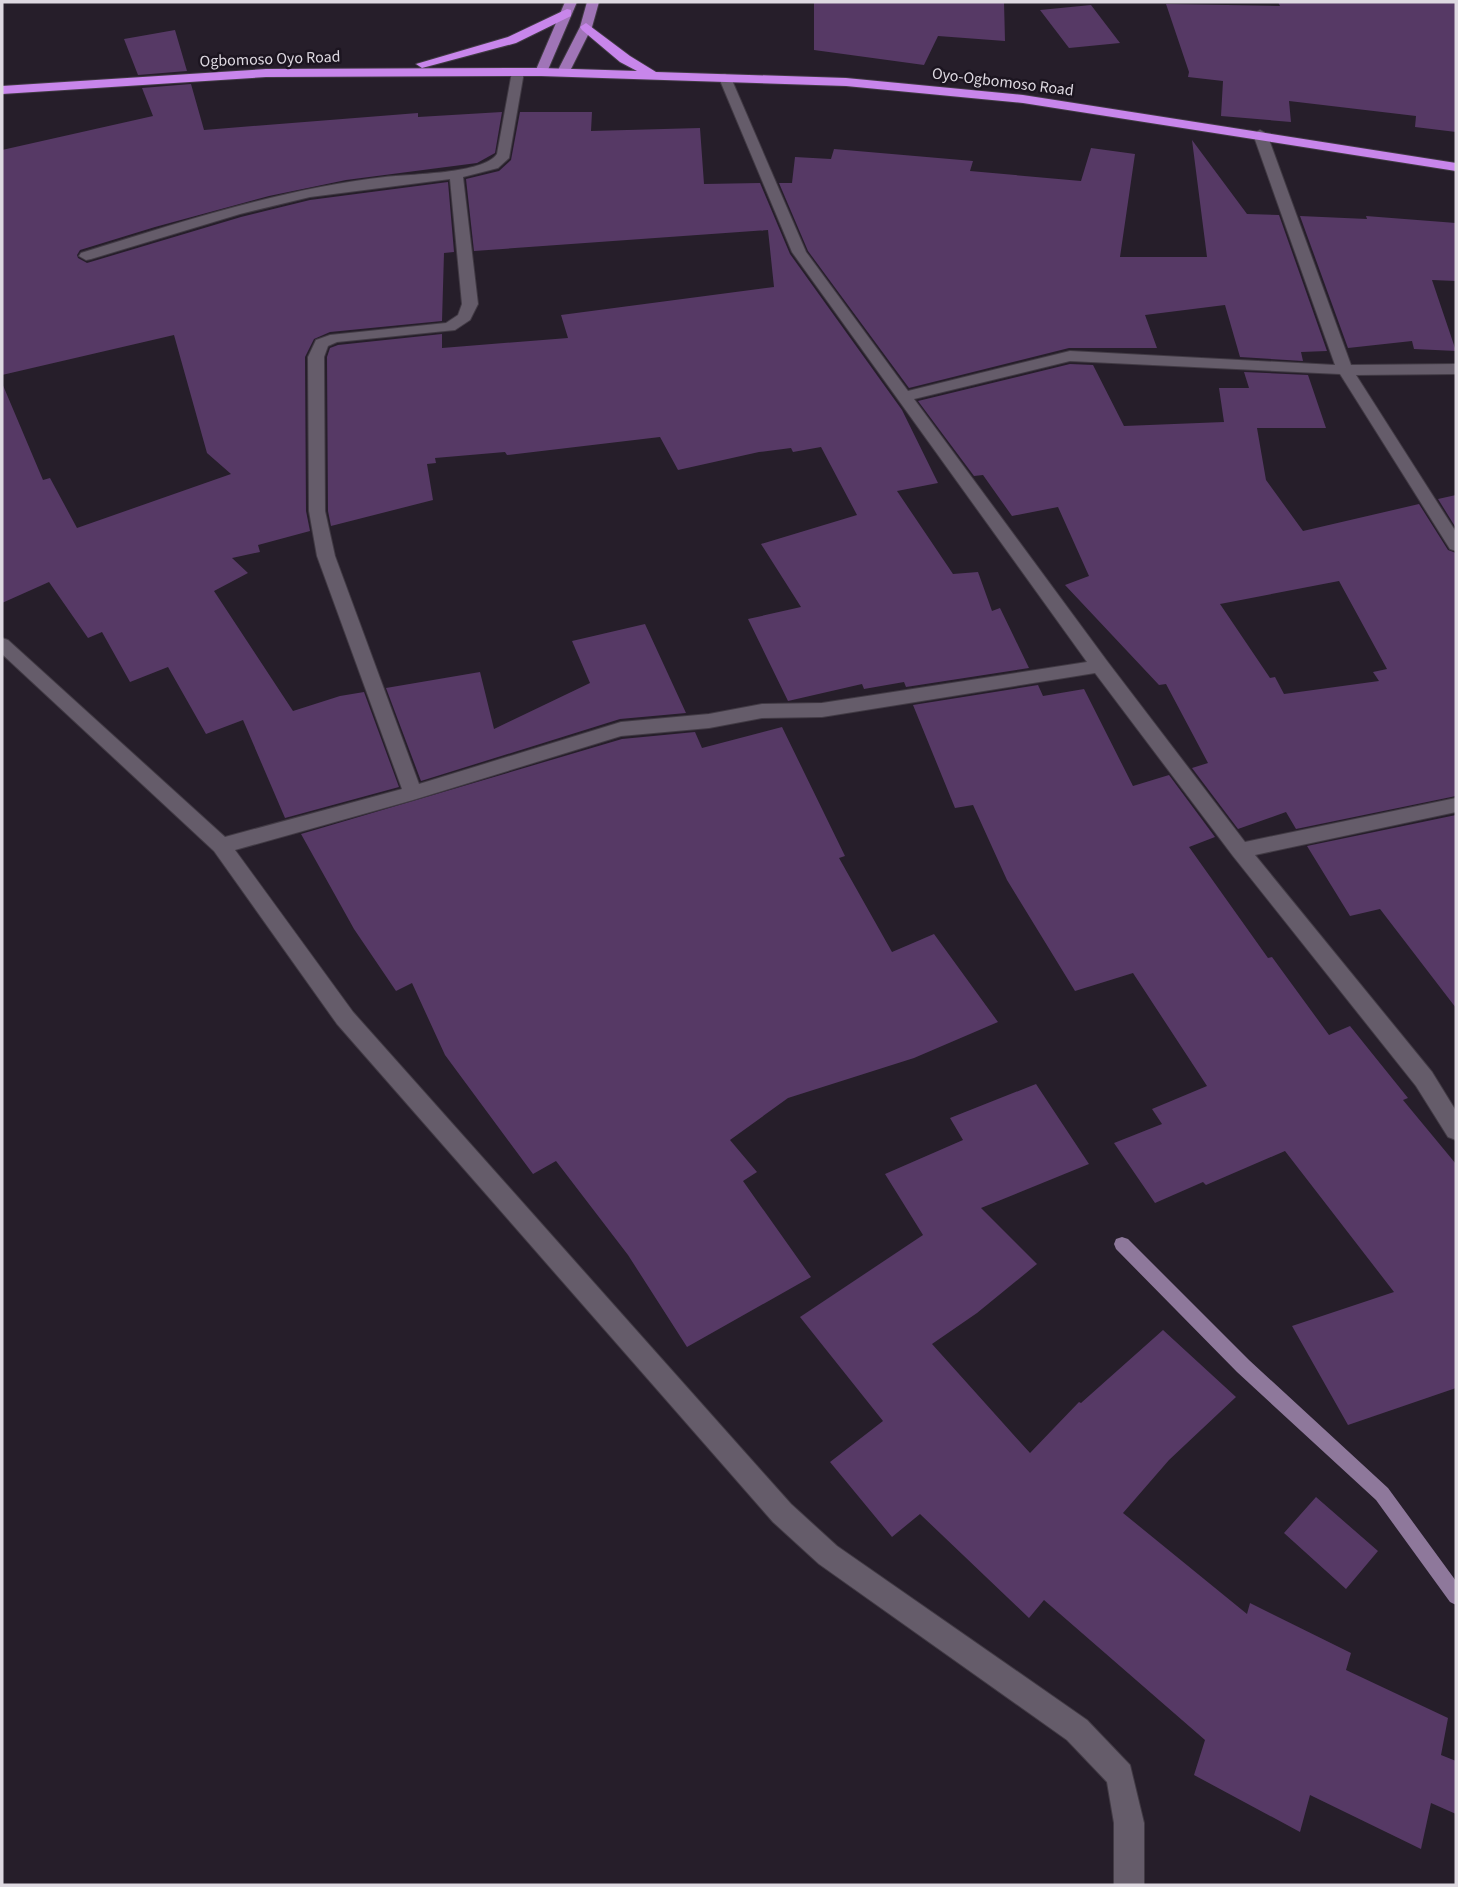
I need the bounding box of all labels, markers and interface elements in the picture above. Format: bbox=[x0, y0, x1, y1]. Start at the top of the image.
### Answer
street label: Ogbomoso Oyo Road bbox=[199, 46, 341, 72]
street label: Oyo-Ogbomoso Road bbox=[931, 62, 1075, 102]

